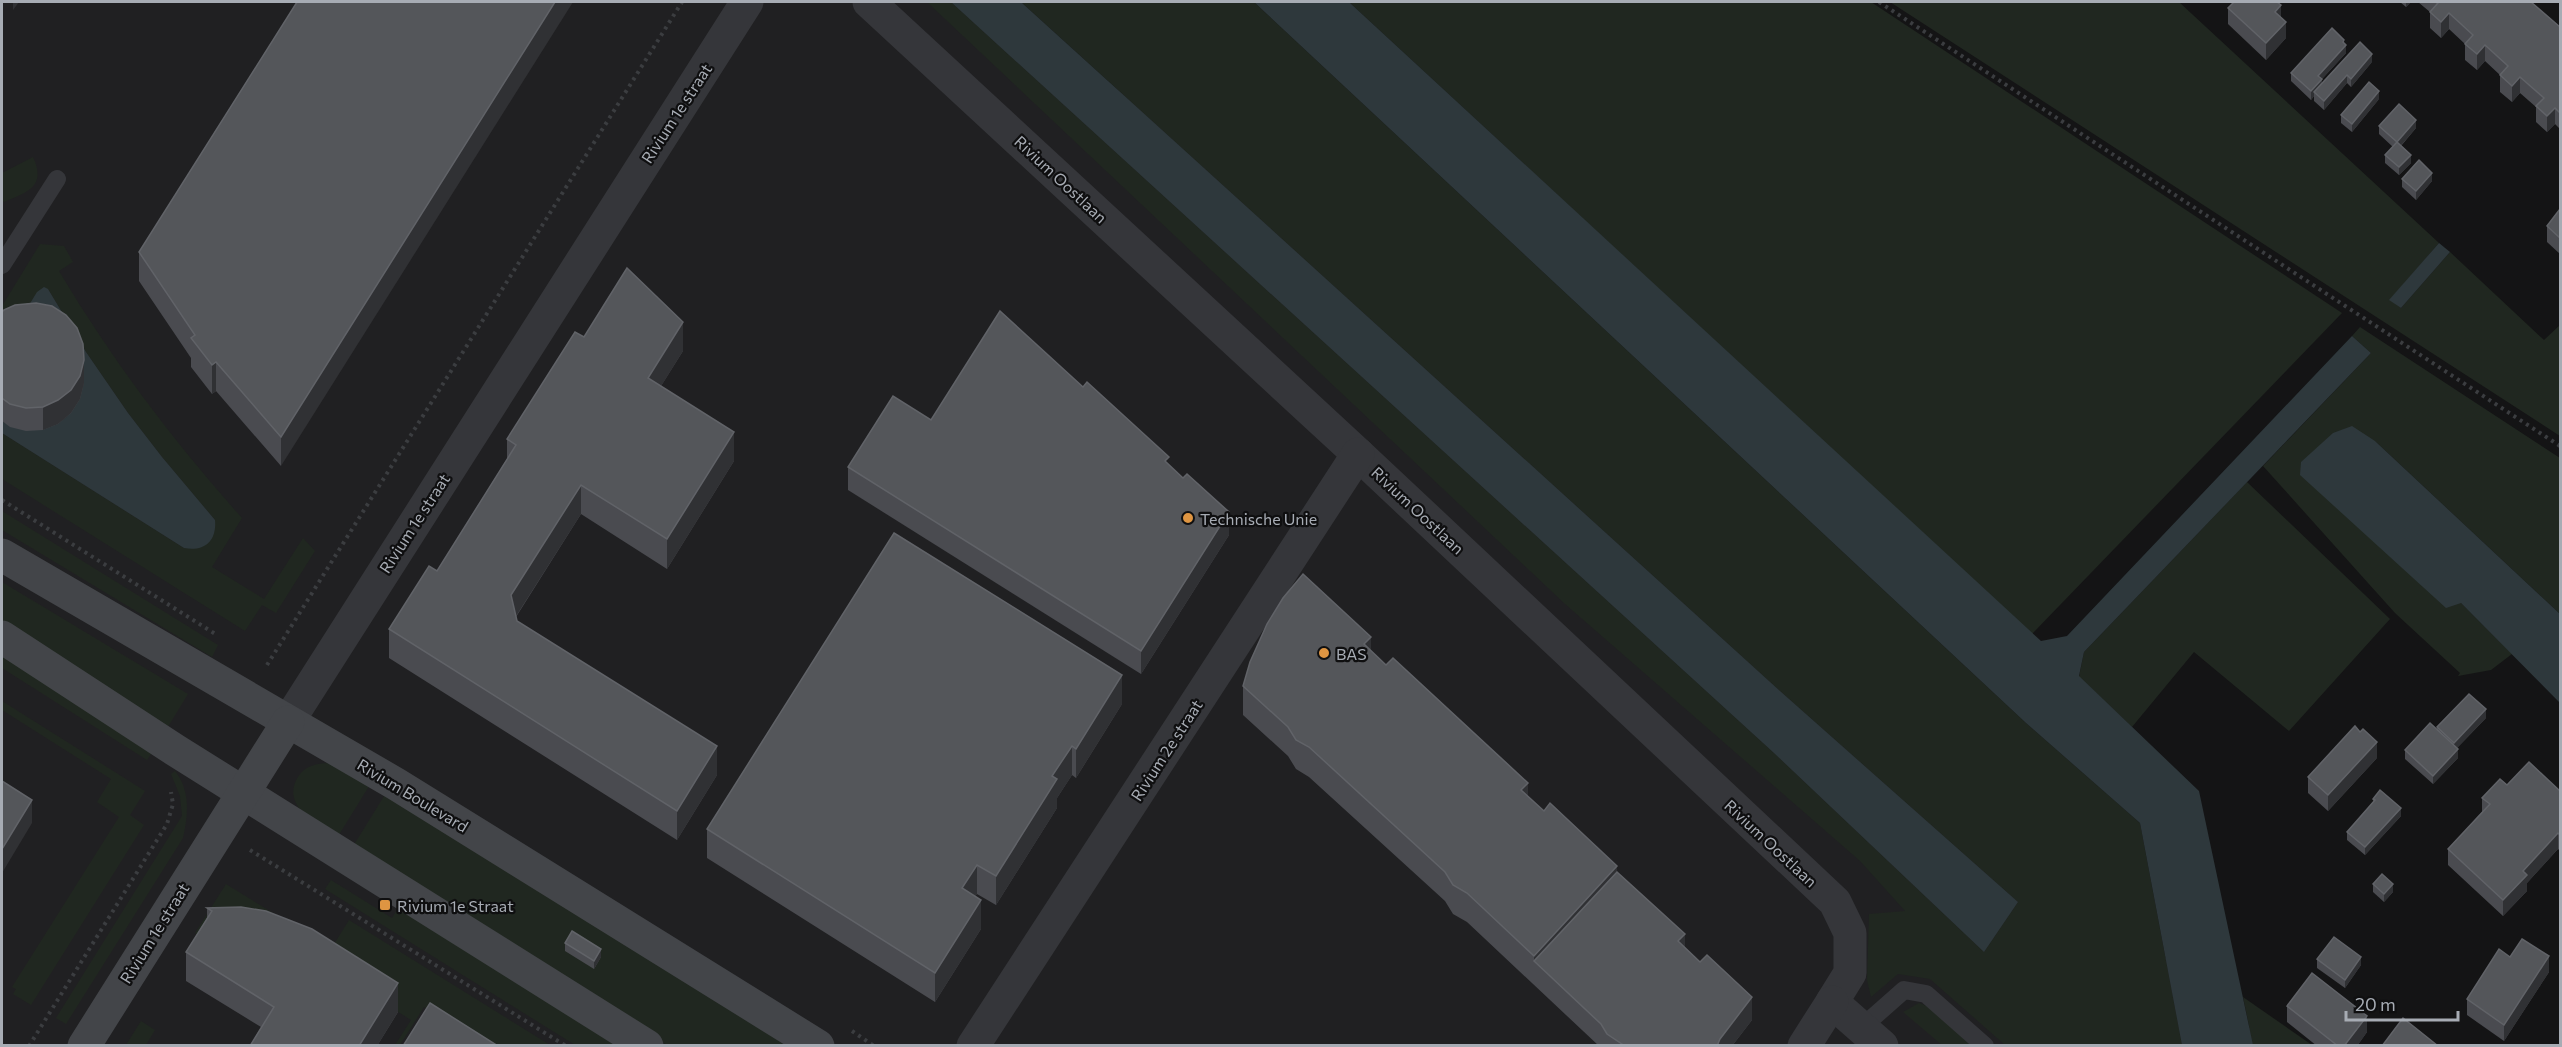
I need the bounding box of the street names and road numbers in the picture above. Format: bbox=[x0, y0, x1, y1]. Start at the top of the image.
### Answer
street label: Rivium 1e straat bbox=[637, 59, 715, 166]
street label: Rivium Oostlaan bbox=[1011, 131, 1111, 227]
street label: Rivium Oostlaan bbox=[1368, 462, 1468, 558]
street label: Rivium 1e straat bbox=[375, 469, 453, 576]
street label: Rivium 2e straat bbox=[1126, 695, 1206, 804]
street label: Rivium Boulevard bbox=[354, 754, 472, 836]
street label: Rivium Oostlaan bbox=[1721, 795, 1821, 891]
street label: Rivium 1e straat bbox=[116, 879, 193, 987]

